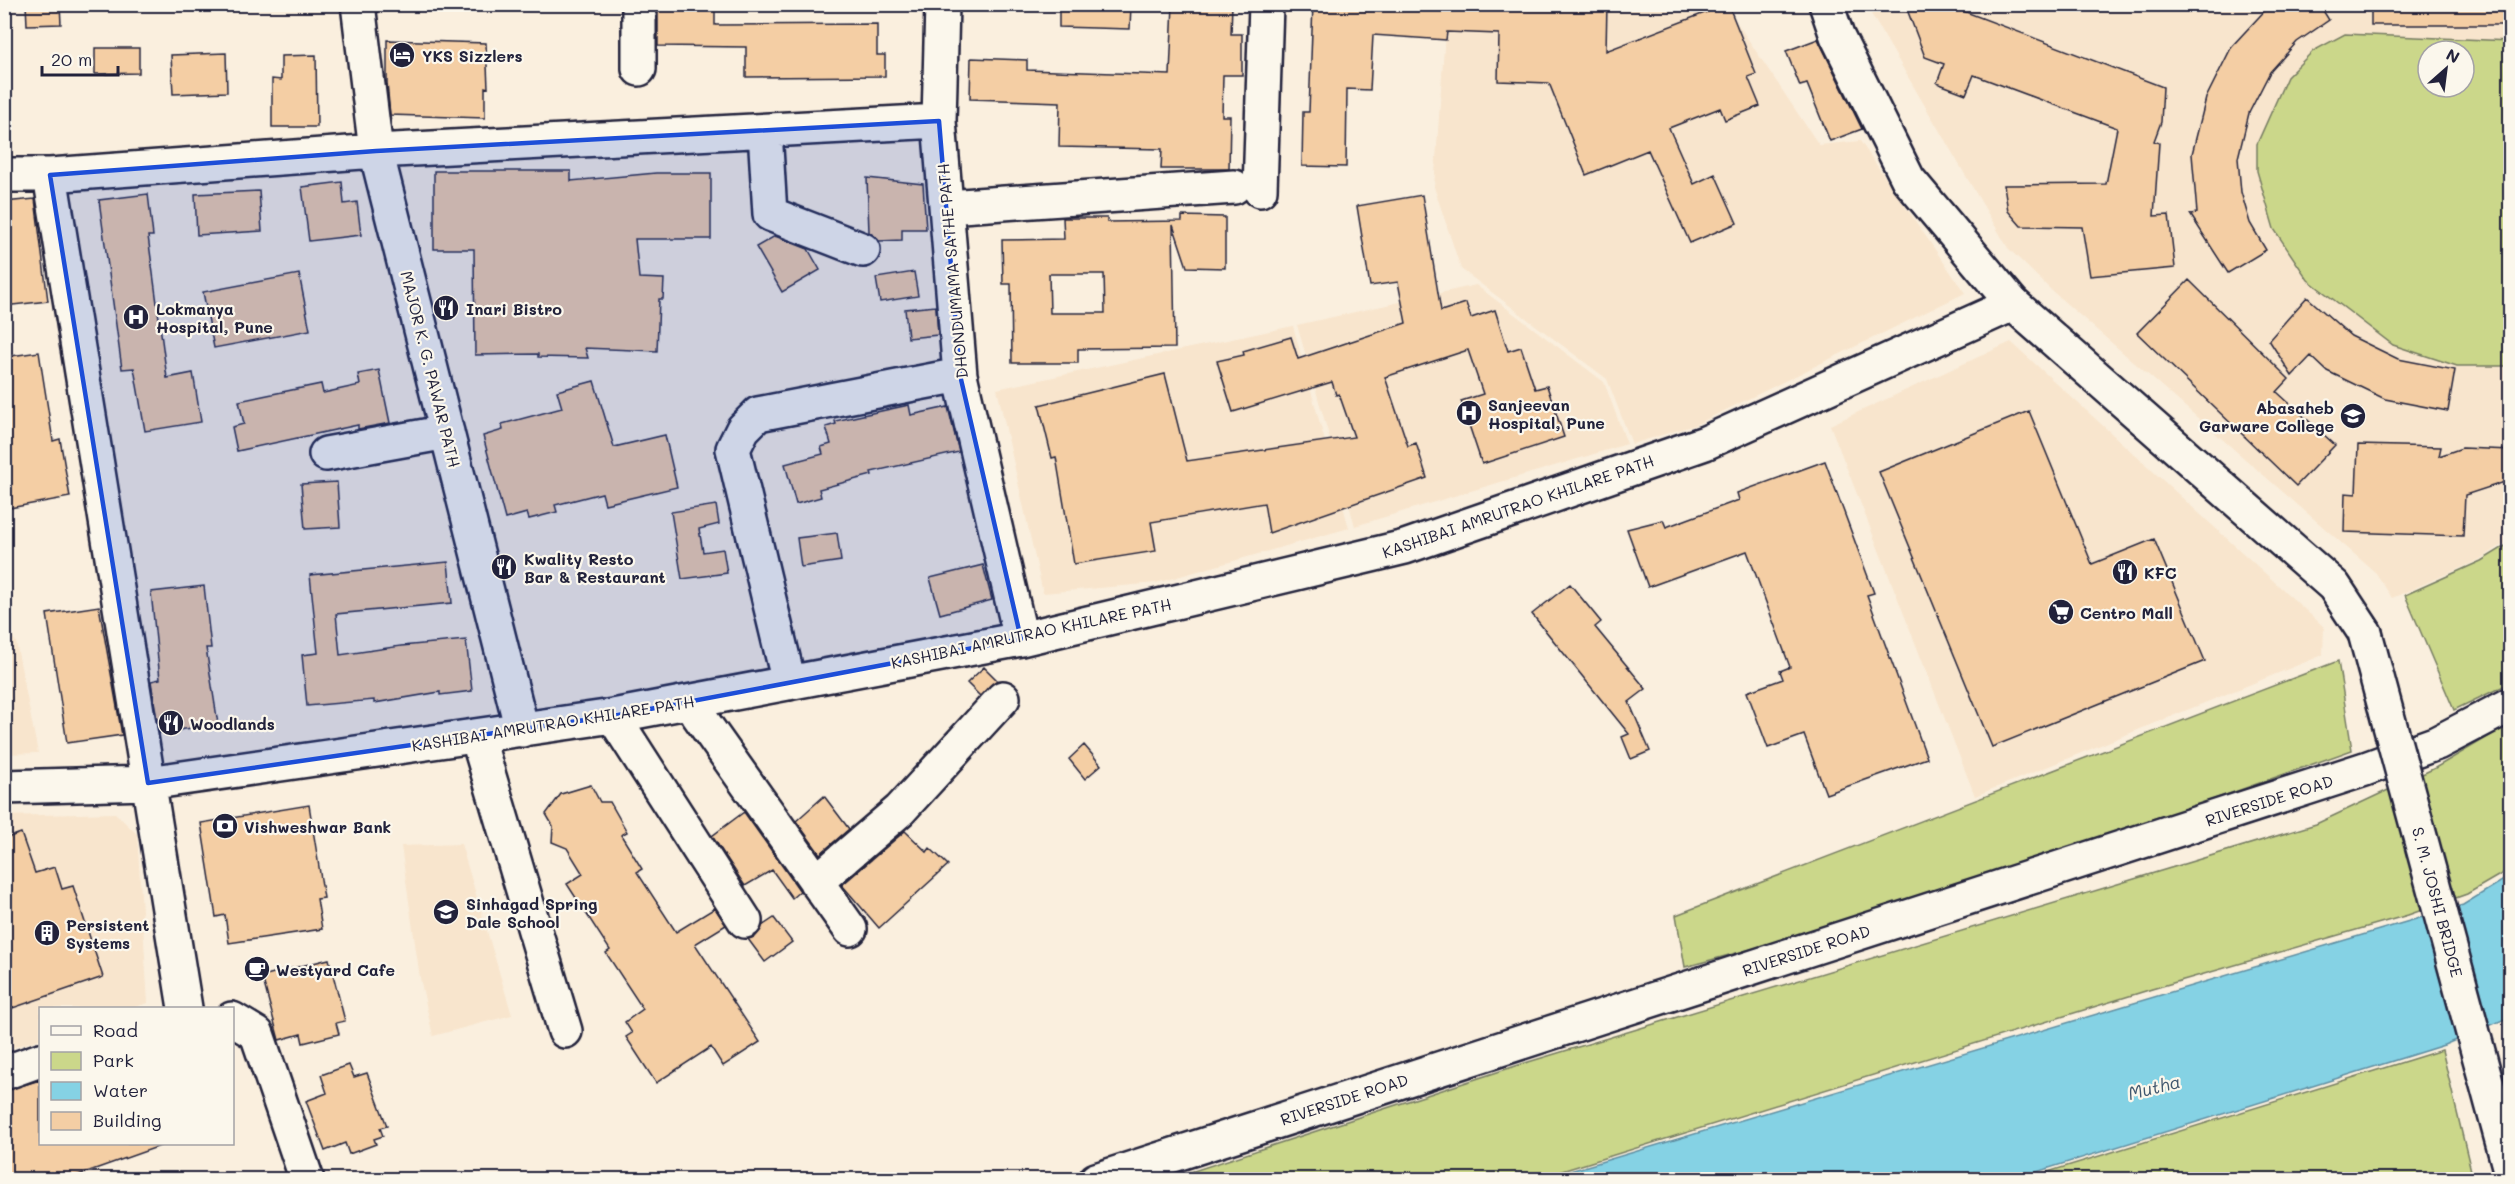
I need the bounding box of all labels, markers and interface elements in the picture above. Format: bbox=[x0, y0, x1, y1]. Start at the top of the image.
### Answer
scale bar bbox=[42, 39, 118, 77]
north arrow bbox=[2416, 39, 2476, 99]
hotel icon: YKS Sizzlers bbox=[387, 40, 417, 70]
text: N bbox=[2443, 43, 2464, 67]
place label: YKS Sizzlers bbox=[422, 45, 523, 66]
text: 20 m bbox=[51, 47, 92, 71]
street label: DHONDUMAMA SATHE PATH bbox=[932, 163, 972, 379]
street label: MAJOR K. G. PAWAR PATH bbox=[396, 269, 466, 469]
restaurant icon: Inari Bistro bbox=[431, 293, 461, 323]
place label: Lokmanya Hospital, Pune bbox=[156, 298, 273, 337]
place label: Inari Bistro bbox=[466, 298, 562, 319]
hospital icon: Lokmanya Hospital, Pune bbox=[121, 302, 151, 332]
place label: Sanjeevan Hospital, Pune bbox=[1488, 394, 1605, 433]
place label: Abasaheb Garware College bbox=[2199, 397, 2334, 436]
hospital icon: Sanjeevan Hospital, Pune bbox=[1454, 398, 1484, 428]
school or university icon: Abasaheb Garware College bbox=[2338, 401, 2368, 431]
street label: KASHIBAI AMRUTRAO KHILARE PATH bbox=[1379, 449, 1657, 563]
place label: Kwality Resto Bar & Restaurant bbox=[524, 548, 666, 587]
restaurant icon: Kwality Resto Bar & Restaurant bbox=[489, 552, 519, 582]
restaurant icon: KFC bbox=[2110, 557, 2140, 587]
place label: KFC bbox=[2144, 562, 2177, 583]
street label: KASHIBAI AMRUTRAO KHILARE PATH bbox=[889, 593, 1173, 673]
supermarket icon: Centro Mall bbox=[2046, 597, 2076, 627]
place label: Centro Mall bbox=[2080, 602, 2173, 623]
street label: KASHIBAI AMRUTRAO KHILARE PATH bbox=[410, 690, 696, 756]
restaurant icon: Woodlands bbox=[156, 708, 186, 738]
place label: Woodlands bbox=[190, 713, 275, 734]
street label: RIVERSIDE ROAD bbox=[2202, 769, 2336, 831]
bank icon: Vishweshwar Bank bbox=[210, 811, 240, 841]
place label: Vishweshwar Bank bbox=[244, 816, 391, 837]
street label: S. M. JOSHI BRIDGE bbox=[2408, 825, 2468, 979]
place label: Sinhagad Spring Dale School bbox=[466, 893, 598, 932]
school or university icon: Sinhagad Spring Dale School bbox=[431, 897, 461, 927]
place label: Persistent Systems bbox=[66, 914, 149, 953]
building icon: Persistent Systems bbox=[32, 918, 62, 948]
street label: RIVERSIDE ROAD bbox=[1739, 919, 1873, 981]
cafe icon: Westyard Cafe bbox=[242, 954, 272, 984]
place label: Westyard Cafe bbox=[276, 959, 395, 980]
legend bbox=[39, 1007, 234, 1145]
text: Road bbox=[93, 1018, 138, 1042]
text: Park bbox=[93, 1048, 134, 1072]
street label: RIVERSIDE ROAD bbox=[1277, 1068, 1411, 1130]
water label: Mutha bbox=[2125, 1069, 2183, 1105]
text: Water bbox=[93, 1078, 148, 1102]
text: Building bbox=[93, 1108, 161, 1132]

